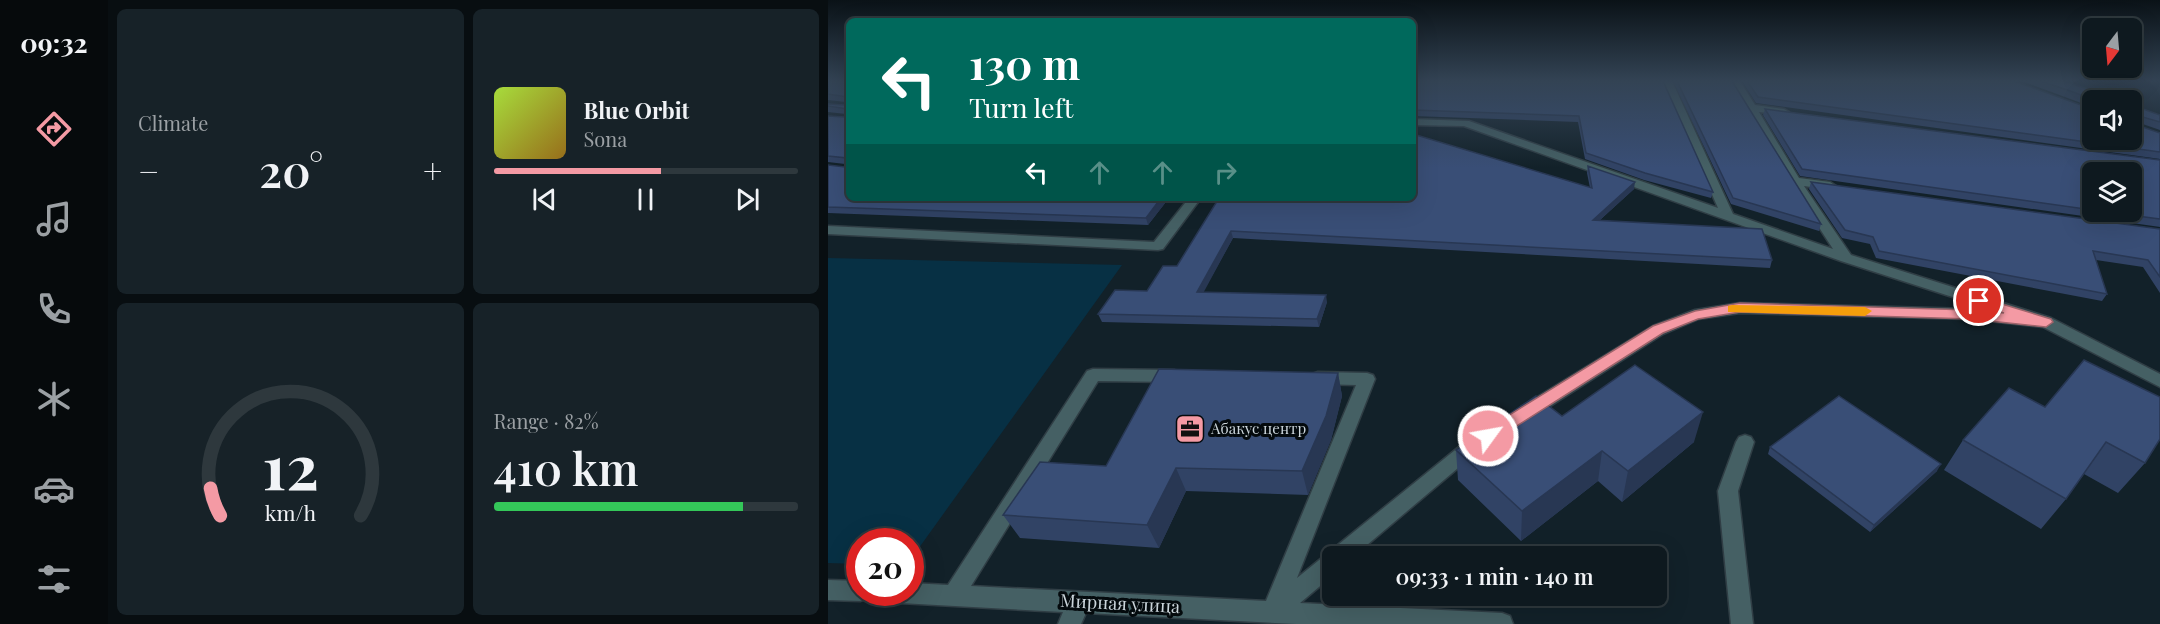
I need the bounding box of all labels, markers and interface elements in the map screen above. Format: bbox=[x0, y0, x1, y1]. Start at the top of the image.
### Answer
north arrow bbox=[2082, 18, 2142, 78]
map controls bbox=[2082, 18, 2142, 222]
text: 09:32 bbox=[20, 24, 88, 60]
text: 130 m bbox=[969, 35, 1080, 91]
icon: left bbox=[870, 42, 948, 120]
text: Turn left bbox=[969, 89, 1073, 125]
button: sound bbox=[2082, 90, 2142, 150]
text: Blue Orbit bbox=[584, 95, 689, 125]
icon: directions bbox=[33, 108, 75, 150]
text: Climate bbox=[138, 109, 208, 136]
text: Sona bbox=[584, 125, 627, 152]
text: 20° bbox=[259, 139, 323, 199]
text: − bbox=[138, 148, 159, 192]
text: + bbox=[423, 148, 442, 192]
icon: left bbox=[1020, 156, 1053, 189]
icon: ahead bbox=[1083, 156, 1116, 189]
icon: ahead bbox=[1146, 156, 1179, 189]
icon: right bbox=[1209, 156, 1242, 189]
button: layers bbox=[2082, 162, 2142, 222]
icon: previous bbox=[528, 183, 561, 216]
icon: pause bbox=[629, 183, 662, 216]
icon: next bbox=[731, 183, 764, 216]
icon: music bbox=[33, 198, 75, 240]
pin bbox=[1953, 275, 2004, 326]
icon: arrive bbox=[1962, 284, 1995, 317]
icon: phone bbox=[33, 288, 75, 330]
icon: climate bbox=[33, 378, 75, 420]
position arrow bbox=[1456, 404, 1520, 468]
text: Range · 82% bbox=[494, 407, 599, 434]
office icon: Абакус центр bbox=[1174, 413, 1206, 445]
place label: Абакус центр bbox=[1210, 418, 1306, 438]
text: 12 bbox=[262, 422, 319, 506]
text: 410 km bbox=[494, 437, 638, 497]
icon: car bbox=[33, 468, 75, 510]
text: km/h bbox=[265, 498, 316, 526]
speed limit sign: 20 bbox=[846, 528, 924, 606]
icon: filters bbox=[33, 558, 75, 600]
text: 09:33 · 1 min · 140 m bbox=[1396, 561, 1593, 591]
street label: Мирная улица bbox=[1059, 588, 1181, 618]

